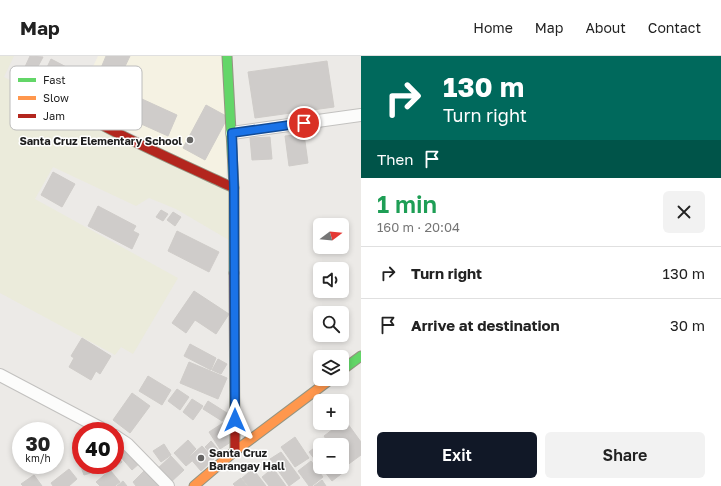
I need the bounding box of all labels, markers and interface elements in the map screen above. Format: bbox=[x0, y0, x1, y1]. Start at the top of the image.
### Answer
text: Map bbox=[20, 16, 60, 39]
text: Home bbox=[473, 19, 513, 36]
text: Map bbox=[535, 19, 563, 36]
text: About bbox=[585, 19, 626, 36]
text: Contact bbox=[648, 19, 701, 36]
legend bbox=[10, 66, 142, 130]
text: 130 m bbox=[443, 70, 524, 103]
icon: right bbox=[377, 72, 429, 124]
text: Fast bbox=[43, 73, 66, 86]
text: Slow bbox=[43, 91, 69, 104]
text: Turn right bbox=[443, 104, 527, 126]
pin bbox=[287, 106, 321, 140]
text: Jam bbox=[43, 109, 65, 122]
icon: arrive bbox=[293, 112, 315, 134]
place label: Santa Cruz Elementary School bbox=[19, 134, 182, 147]
marker: Santa Cruz Elementary School bbox=[185, 135, 195, 145]
icon: arrive bbox=[421, 148, 443, 170]
text: Then bbox=[377, 150, 413, 168]
text: 1 min bbox=[377, 189, 437, 218]
button: close bbox=[663, 191, 705, 233]
north arrow bbox=[313, 218, 349, 254]
map controls bbox=[313, 218, 349, 474]
text: 160 m · 20:04 bbox=[377, 219, 460, 235]
button: sound bbox=[313, 262, 349, 298]
icon: right bbox=[377, 262, 399, 284]
text: Turn right bbox=[411, 264, 482, 282]
text: 130 m bbox=[663, 264, 705, 282]
button: search bbox=[313, 306, 349, 342]
icon: arrive bbox=[377, 314, 399, 336]
text: Arrive at destination bbox=[411, 316, 560, 334]
text: 30 m bbox=[670, 316, 705, 334]
button: layers bbox=[313, 350, 349, 386]
button: + bbox=[313, 394, 349, 430]
position arrow bbox=[214, 399, 256, 441]
speed limit sign: 40 bbox=[72, 422, 124, 474]
text: 30 bbox=[25, 431, 51, 455]
button: Exit bbox=[377, 432, 537, 478]
button: Share bbox=[545, 432, 705, 478]
button: − bbox=[313, 438, 349, 474]
place label: Santa Cruz Barangay Hall bbox=[209, 446, 285, 472]
text: km/h bbox=[25, 452, 51, 464]
marker: Santa Cruz Barangay Hall bbox=[196, 453, 206, 463]

